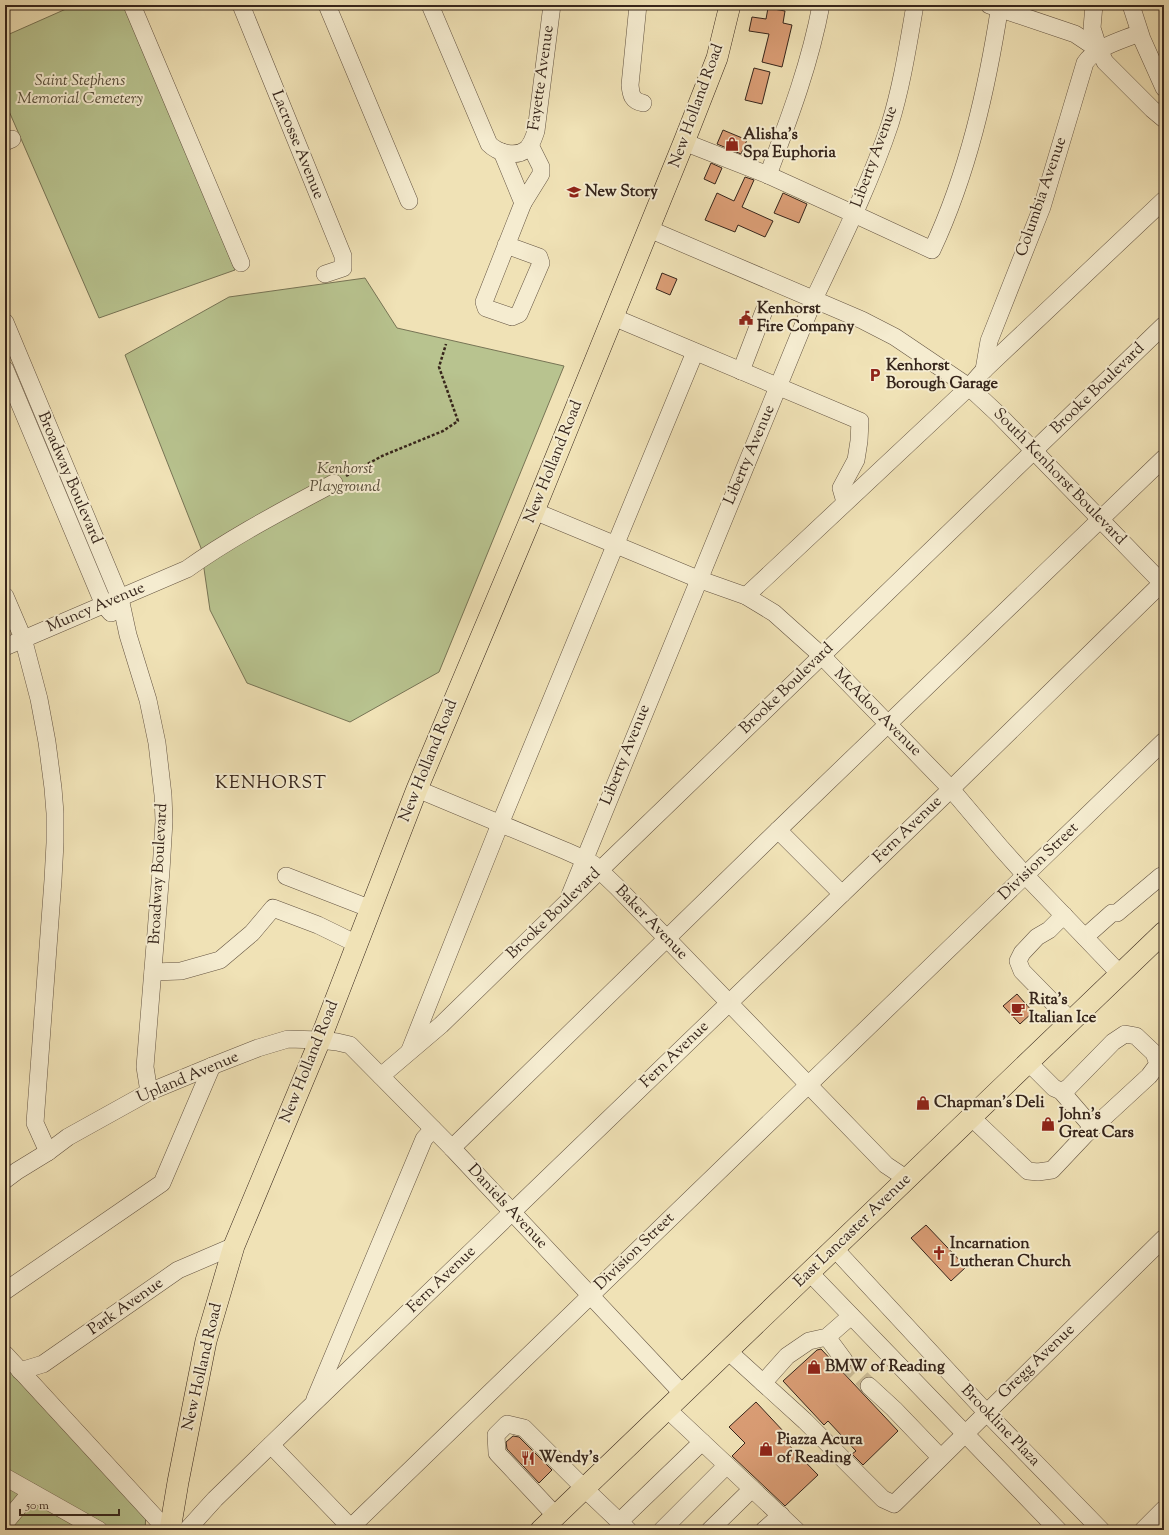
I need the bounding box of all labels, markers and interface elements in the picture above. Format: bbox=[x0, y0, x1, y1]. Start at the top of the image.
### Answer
street label: Fayette Avenue bbox=[523, 24, 561, 132]
street label: New Holland Road bbox=[664, 41, 730, 171]
park label: Saint Stephens Memorial Cemetery bbox=[17, 70, 143, 111]
street label: Lacrosse Avenue bbox=[265, 87, 329, 203]
street label: Liberty Avenue bbox=[846, 103, 904, 211]
place label: Alisha's Spa Euphoria bbox=[743, 124, 836, 165]
street label: Columbia Avenue bbox=[1011, 134, 1073, 260]
shop icon: Alisha's Spa Euphoria bbox=[724, 136, 740, 152]
place label: New Story bbox=[585, 181, 658, 204]
school or university icon: New Story bbox=[566, 184, 582, 200]
place label: Kenhorst Fire Company bbox=[757, 298, 854, 339]
public building icon: Kenhorst Fire Company bbox=[738, 310, 754, 326]
street label: Brooke Boulevard bbox=[1046, 338, 1150, 440]
place label: Kenhorst Borough Garage bbox=[886, 355, 999, 396]
parking icon: Kenhorst Borough Garage bbox=[867, 367, 883, 383]
street label: New Holland Road bbox=[519, 397, 589, 527]
street label: Liberty Avenue bbox=[719, 401, 781, 509]
street label: South Kenhorst Boulevard bbox=[987, 403, 1131, 551]
street label: Broadway Boulevard bbox=[31, 408, 107, 548]
park label: Kenhorst Playground bbox=[310, 458, 380, 499]
street label: Muncy Avenue bbox=[43, 577, 149, 639]
street label: Brooke Boulevard bbox=[735, 638, 839, 740]
street label: McAdoo Avenue bbox=[828, 664, 926, 762]
street label: New Holland Road bbox=[394, 696, 464, 826]
street label: Liberty Avenue bbox=[595, 701, 657, 809]
district label: KENHORST bbox=[215, 771, 327, 797]
street label: Fern Avenue bbox=[868, 791, 948, 869]
street label: Broadway Boulevard bbox=[144, 803, 174, 945]
street label: Division Street bbox=[994, 817, 1085, 906]
street label: Brooke Boulevard bbox=[502, 863, 606, 965]
street label: Baker Avenue bbox=[609, 880, 693, 966]
place label: Rita's Italian Ice bbox=[1029, 989, 1097, 1030]
street label: New Holland Road bbox=[275, 997, 345, 1127]
cafe icon: Rita's Italian Ice bbox=[1010, 1001, 1026, 1017]
street label: Fern Avenue bbox=[635, 1016, 715, 1094]
street label: Upland Avenue bbox=[133, 1046, 243, 1110]
place label: Chapman's Deli bbox=[934, 1092, 1045, 1115]
shop icon: Chapman's Deli bbox=[915, 1095, 931, 1111]
place label: John's Great Cars bbox=[1057, 1104, 1134, 1145]
shop icon: John's Great Cars bbox=[1040, 1116, 1056, 1132]
street label: Daniels Avenue bbox=[461, 1159, 553, 1255]
street label: East Lancaster Avenue bbox=[789, 1169, 917, 1293]
street label: Division Street bbox=[590, 1207, 681, 1296]
place label: Incarnation Lutheran Church bbox=[950, 1233, 1072, 1274]
street label: Fern Avenue bbox=[402, 1241, 482, 1319]
church icon: Incarnation Lutheran Church bbox=[931, 1245, 947, 1261]
street label: Park Avenue bbox=[84, 1272, 168, 1342]
street label: New Holland Road bbox=[177, 1301, 229, 1433]
street label: Gregg Avenue bbox=[993, 1319, 1081, 1405]
place label: BMW of Reading bbox=[825, 1356, 945, 1379]
shop icon: BMW of Reading bbox=[806, 1359, 822, 1375]
street label: Brookline Plaza bbox=[955, 1380, 1045, 1472]
place label: Piazza Acura of Reading bbox=[777, 1429, 863, 1470]
shop icon: Piazza Acura of Reading bbox=[758, 1441, 774, 1457]
place label: Wendy's bbox=[539, 1447, 599, 1470]
restaurant icon: Wendy's bbox=[520, 1450, 536, 1466]
scale bar bbox=[20, 1491, 119, 1517]
text: 50 m bbox=[25, 1497, 49, 1515]

